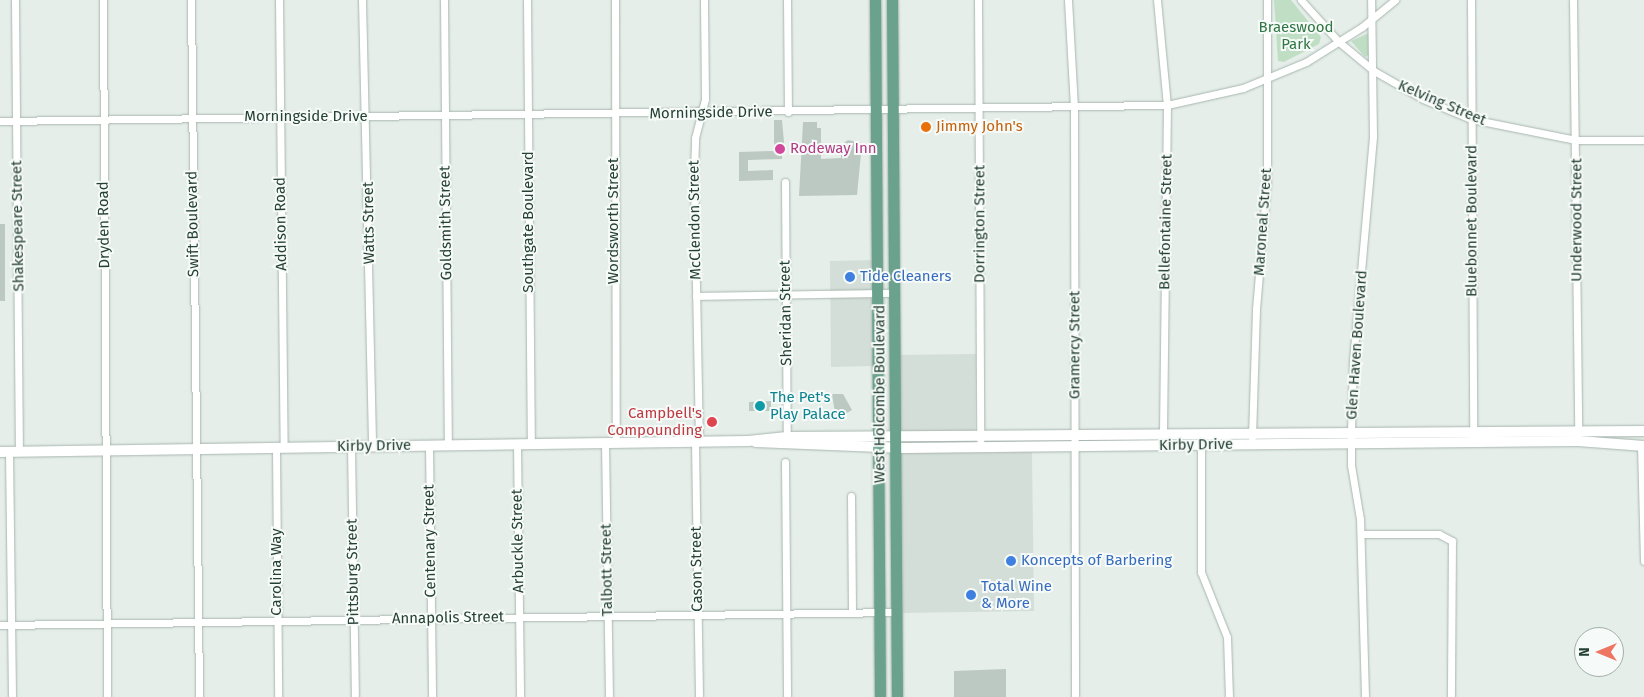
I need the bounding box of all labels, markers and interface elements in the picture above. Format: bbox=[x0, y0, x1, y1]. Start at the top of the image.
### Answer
park label: Braeswood Park bbox=[1259, 18, 1333, 53]
street label: Kelving Street bbox=[1395, 76, 1489, 130]
street label: Morningside Drive bbox=[649, 103, 773, 123]
street label: Morningside Drive bbox=[244, 108, 368, 126]
place label: Jimmy John's bbox=[936, 118, 1023, 136]
marker: Jimmy John's bbox=[920, 121, 932, 133]
place label: Rodeway Inn bbox=[790, 140, 877, 158]
marker: Rodeway Inn bbox=[774, 143, 786, 155]
street label: Bluebonnet Boulevard bbox=[1463, 145, 1481, 297]
street label: Southgate Boulevard bbox=[520, 151, 538, 293]
street label: Bellefontaine Street bbox=[1156, 154, 1176, 290]
street label: Wordsworth Street bbox=[605, 158, 623, 284]
street label: Underwood Street bbox=[1568, 158, 1586, 282]
street label: Shakespeare Street bbox=[8, 160, 28, 292]
street label: McClendon Street bbox=[685, 160, 705, 280]
street label: Dorrington Street bbox=[971, 165, 989, 283]
street label: Goldsmith Street bbox=[436, 166, 456, 280]
street label: Maroneal Street bbox=[1250, 168, 1276, 276]
street label: Swift Boulevard bbox=[183, 171, 203, 277]
street label: Addison Road bbox=[271, 177, 291, 271]
street label: Dryden Road bbox=[94, 181, 114, 269]
street label: Watts Street bbox=[359, 182, 379, 264]
street label: Sheridan Street bbox=[776, 260, 796, 366]
place label: Tide Cleaners bbox=[860, 268, 951, 286]
street label: Glen Haven Boulevard bbox=[1343, 270, 1371, 420]
marker: Tide Cleaners bbox=[844, 271, 856, 283]
street label: Gramercy Street bbox=[1066, 291, 1084, 399]
street label: West Holcombe Boulevard bbox=[871, 305, 889, 483]
place label: The Pet's Play Palace bbox=[770, 388, 846, 423]
marker: The Pet's Play Palace bbox=[754, 400, 766, 412]
place label: Campbell's Compounding bbox=[607, 404, 702, 439]
marker: Campbell's Compounding bbox=[706, 416, 718, 428]
street label: Kirby Drive bbox=[1159, 435, 1233, 455]
street label: Kirby Drive bbox=[337, 436, 411, 456]
street label: Centenary Street bbox=[420, 484, 440, 598]
street label: Arbuckle Street bbox=[508, 489, 528, 593]
street label: Pittsburg Street bbox=[343, 519, 363, 625]
street label: Talbott Street bbox=[597, 524, 617, 616]
street label: Cason Street bbox=[687, 526, 707, 612]
street label: Carolina Way bbox=[268, 528, 286, 616]
place label: Koncepts of Barbering bbox=[1021, 552, 1172, 570]
marker: Koncepts of Barbering bbox=[1005, 555, 1017, 567]
place label: Total Wine & More bbox=[981, 577, 1052, 612]
marker: Total Wine & More bbox=[965, 589, 977, 601]
street label: Annapolis Street bbox=[392, 608, 504, 628]
north arrow bbox=[1574, 627, 1624, 677]
text: N bbox=[1576, 647, 1593, 657]

